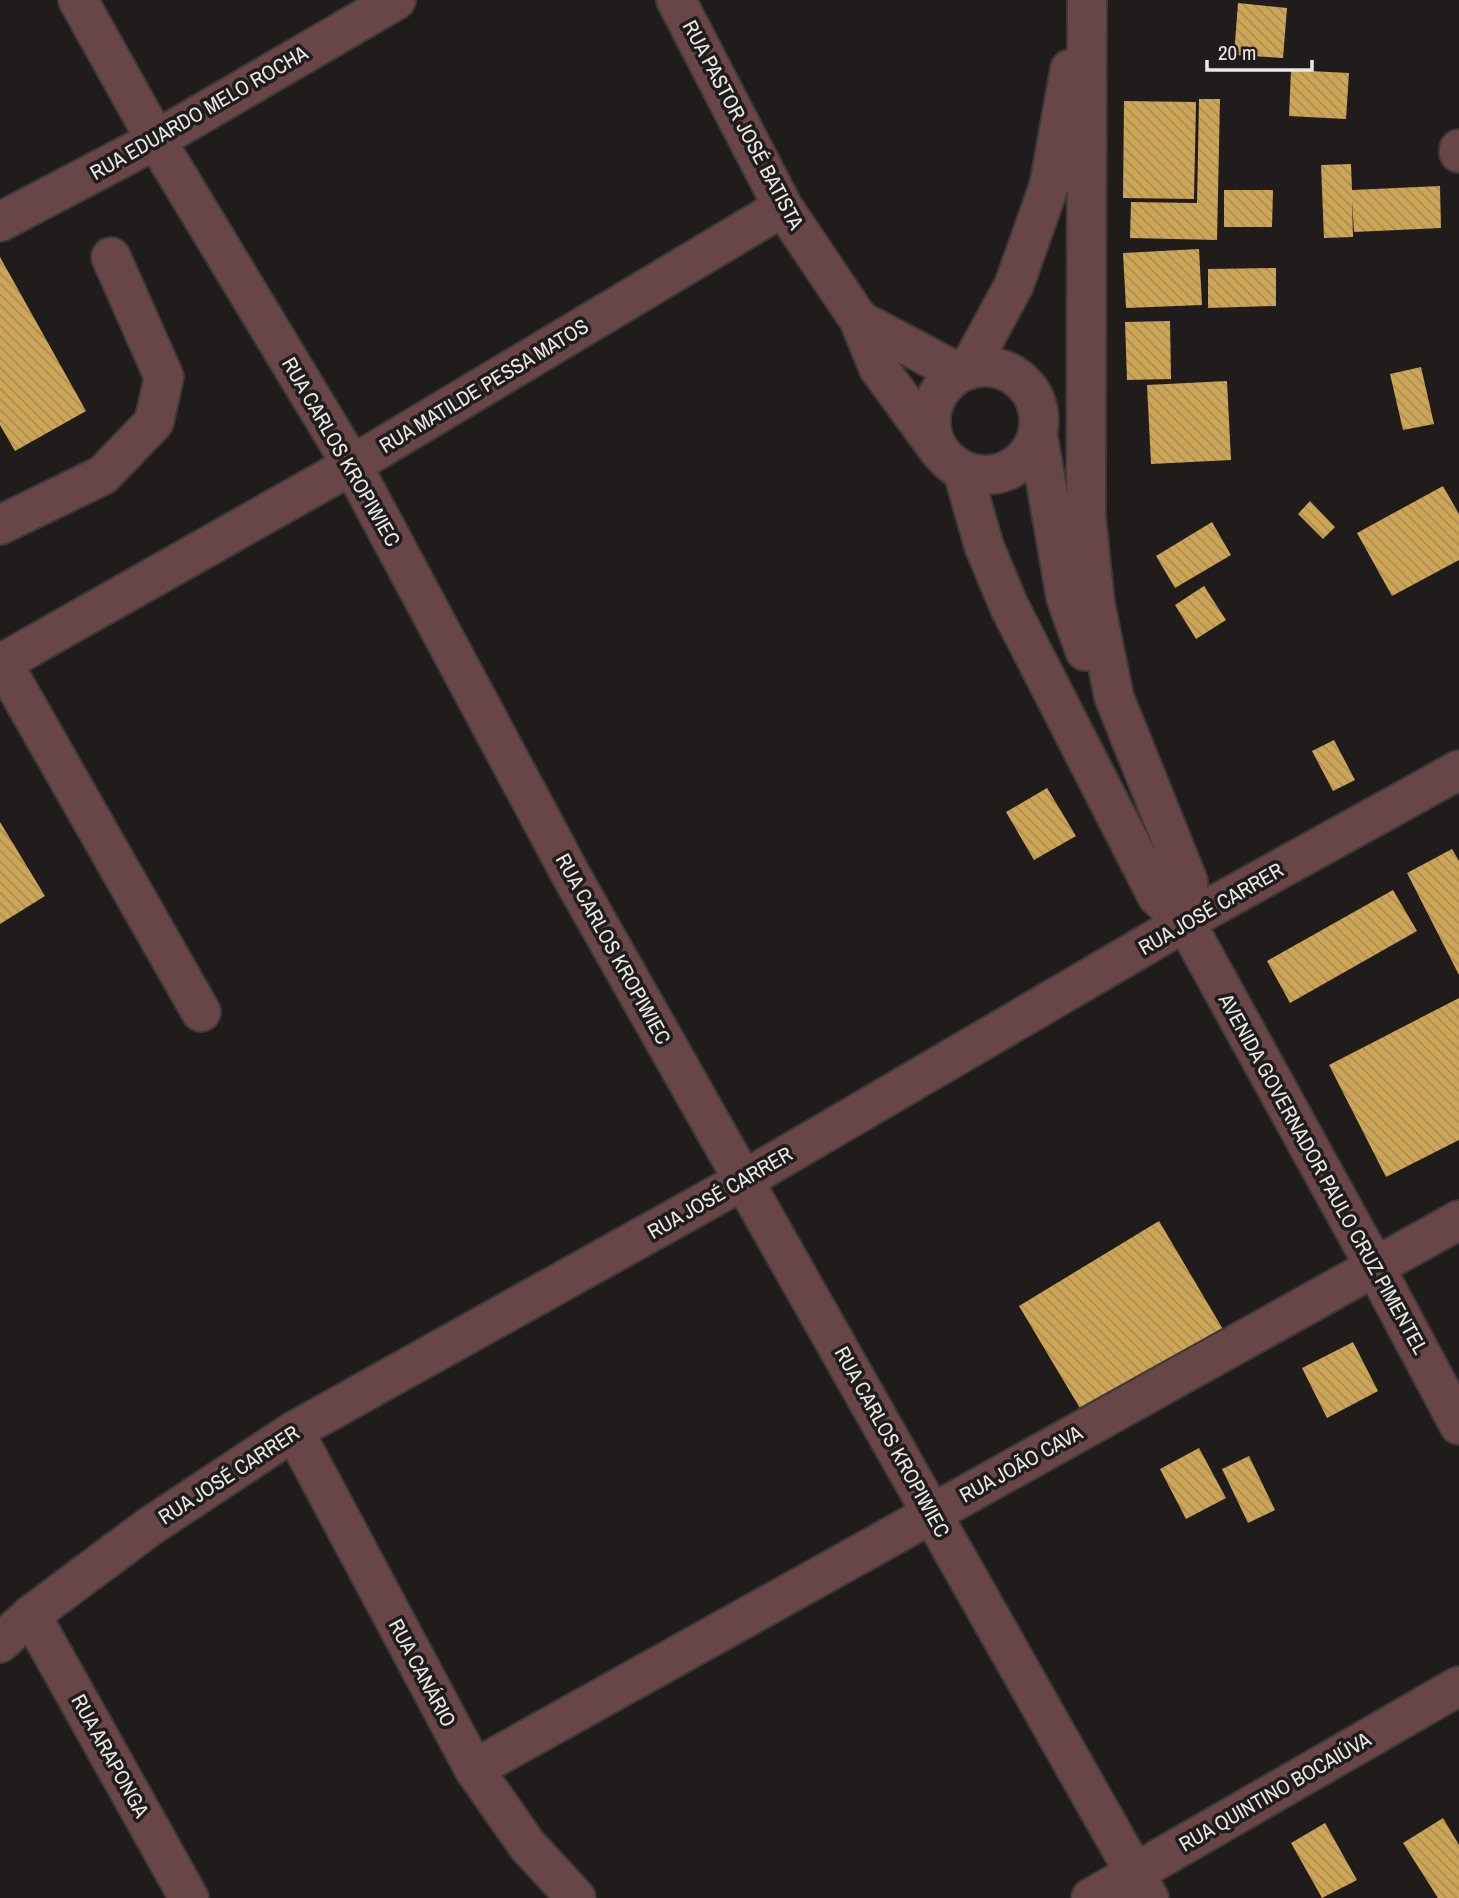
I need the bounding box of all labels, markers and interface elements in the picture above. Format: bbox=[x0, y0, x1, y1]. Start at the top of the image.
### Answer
street label: RUA PASTOR JOSÉ BATISTA bbox=[676, 15, 811, 235]
scale bar bbox=[1207, 28, 1312, 72]
street label: RUA EDUARDO MELO ROCHA bbox=[85, 38, 313, 187]
text: 20 m bbox=[1218, 38, 1256, 67]
street label: RUA MATILDE PESSA MATOS bbox=[374, 312, 594, 460]
street label: RUA CARLOS KROPIWIEC bbox=[275, 352, 408, 552]
street label: RUA CARLOS KROPIWIEC bbox=[549, 848, 678, 1050]
street label: RUA JOSÉ CARRER bbox=[1133, 855, 1288, 962]
street label: AVENIDA GOVERNADOR PAULO CRUZ PIMENTEL bbox=[1211, 987, 1435, 1360]
street label: RUA JOSÉ CARRER bbox=[642, 1139, 797, 1246]
street label: RUA CARLOS KROPIWIEC bbox=[828, 1341, 957, 1543]
street label: RUA JOSÉ CARRER bbox=[153, 1418, 305, 1531]
street label: RUA JOÃO CAVA bbox=[954, 1418, 1088, 1509]
street label: RUA CANÁRIO bbox=[382, 1614, 463, 1732]
street label: RUA ARAPONGA bbox=[65, 1689, 157, 1823]
street label: RUA QUINTINO BOCAIÚVA bbox=[1174, 1725, 1376, 1858]

